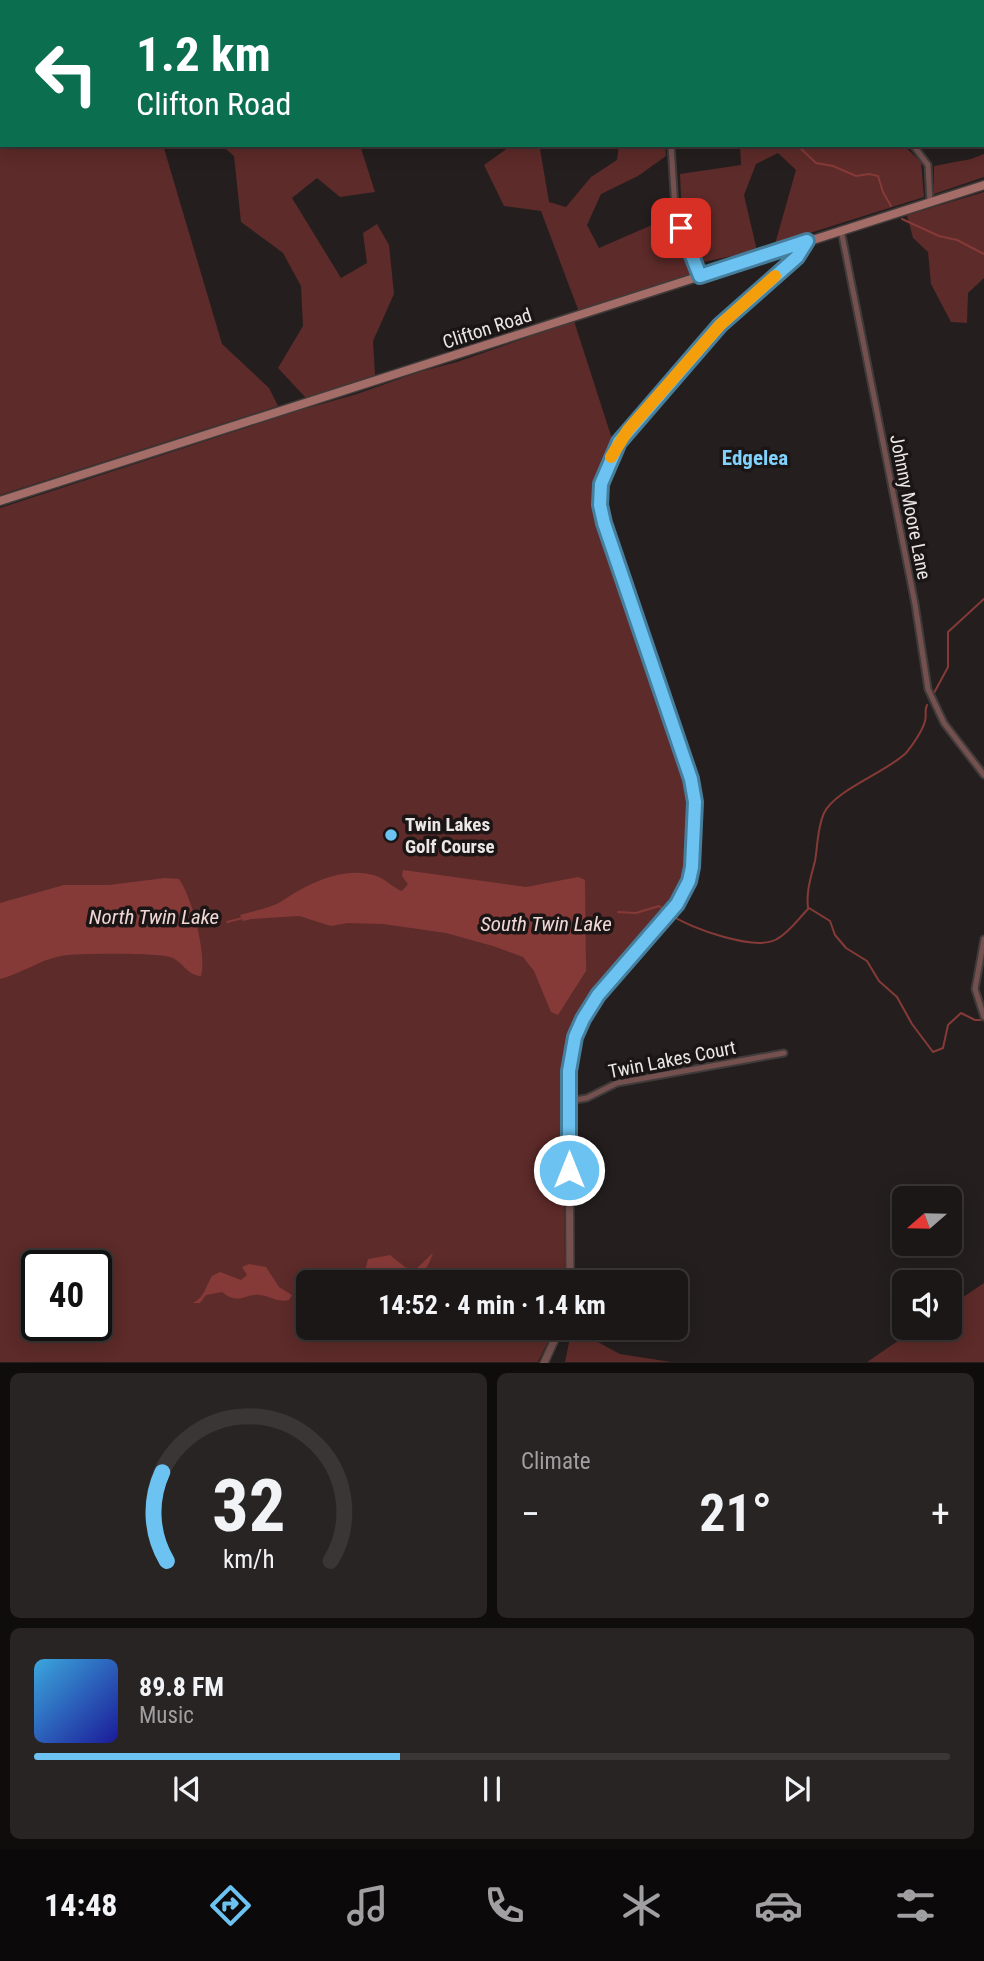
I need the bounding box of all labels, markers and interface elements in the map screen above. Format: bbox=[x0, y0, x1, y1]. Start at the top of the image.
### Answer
text: 1.2 km bbox=[136, 26, 271, 83]
icon: left bbox=[21, 28, 112, 119]
text: Clifton Road bbox=[136, 85, 291, 123]
pin bbox=[651, 198, 711, 258]
icon: arrive bbox=[662, 209, 700, 247]
street label: Clifton Road bbox=[440, 303, 535, 354]
street label: Johnny Moore Lane bbox=[885, 433, 936, 582]
district label: Edgelea bbox=[722, 446, 788, 470]
place label: Twin Lakes Golf Course bbox=[405, 813, 495, 858]
marker: Twin Lakes Golf Course bbox=[383, 827, 399, 843]
water label: North Twin Lake bbox=[89, 905, 219, 929]
water label: South Twin Lake bbox=[480, 912, 612, 936]
street label: Twin Lakes Court bbox=[606, 1036, 738, 1083]
position arrow bbox=[532, 1133, 606, 1207]
north arrow bbox=[892, 1186, 962, 1256]
map controls bbox=[892, 1186, 962, 1340]
speed limit sign: 40 bbox=[21, 1250, 112, 1341]
button: sound bbox=[892, 1270, 962, 1340]
text: 14:52 · 4 min · 1.4 km bbox=[378, 1290, 606, 1320]
text: Climate bbox=[521, 1448, 591, 1475]
text: 32 bbox=[212, 1464, 285, 1550]
text: 21° bbox=[699, 1483, 772, 1544]
text: − bbox=[521, 1492, 540, 1536]
text: + bbox=[931, 1492, 950, 1536]
text: km/h bbox=[223, 1545, 274, 1574]
text: 89.8 FM bbox=[139, 1672, 224, 1702]
text: Music bbox=[139, 1702, 194, 1729]
icon: previous bbox=[168, 1770, 206, 1808]
icon: pause bbox=[473, 1770, 511, 1808]
icon: next bbox=[778, 1770, 816, 1808]
icon: directions bbox=[206, 1881, 255, 1930]
icon: music bbox=[343, 1881, 392, 1930]
icon: phone bbox=[480, 1881, 529, 1930]
icon: climate bbox=[617, 1881, 666, 1930]
icon: car bbox=[754, 1881, 803, 1930]
icon: filters bbox=[891, 1881, 940, 1930]
text: 14:48 bbox=[44, 1886, 117, 1924]

